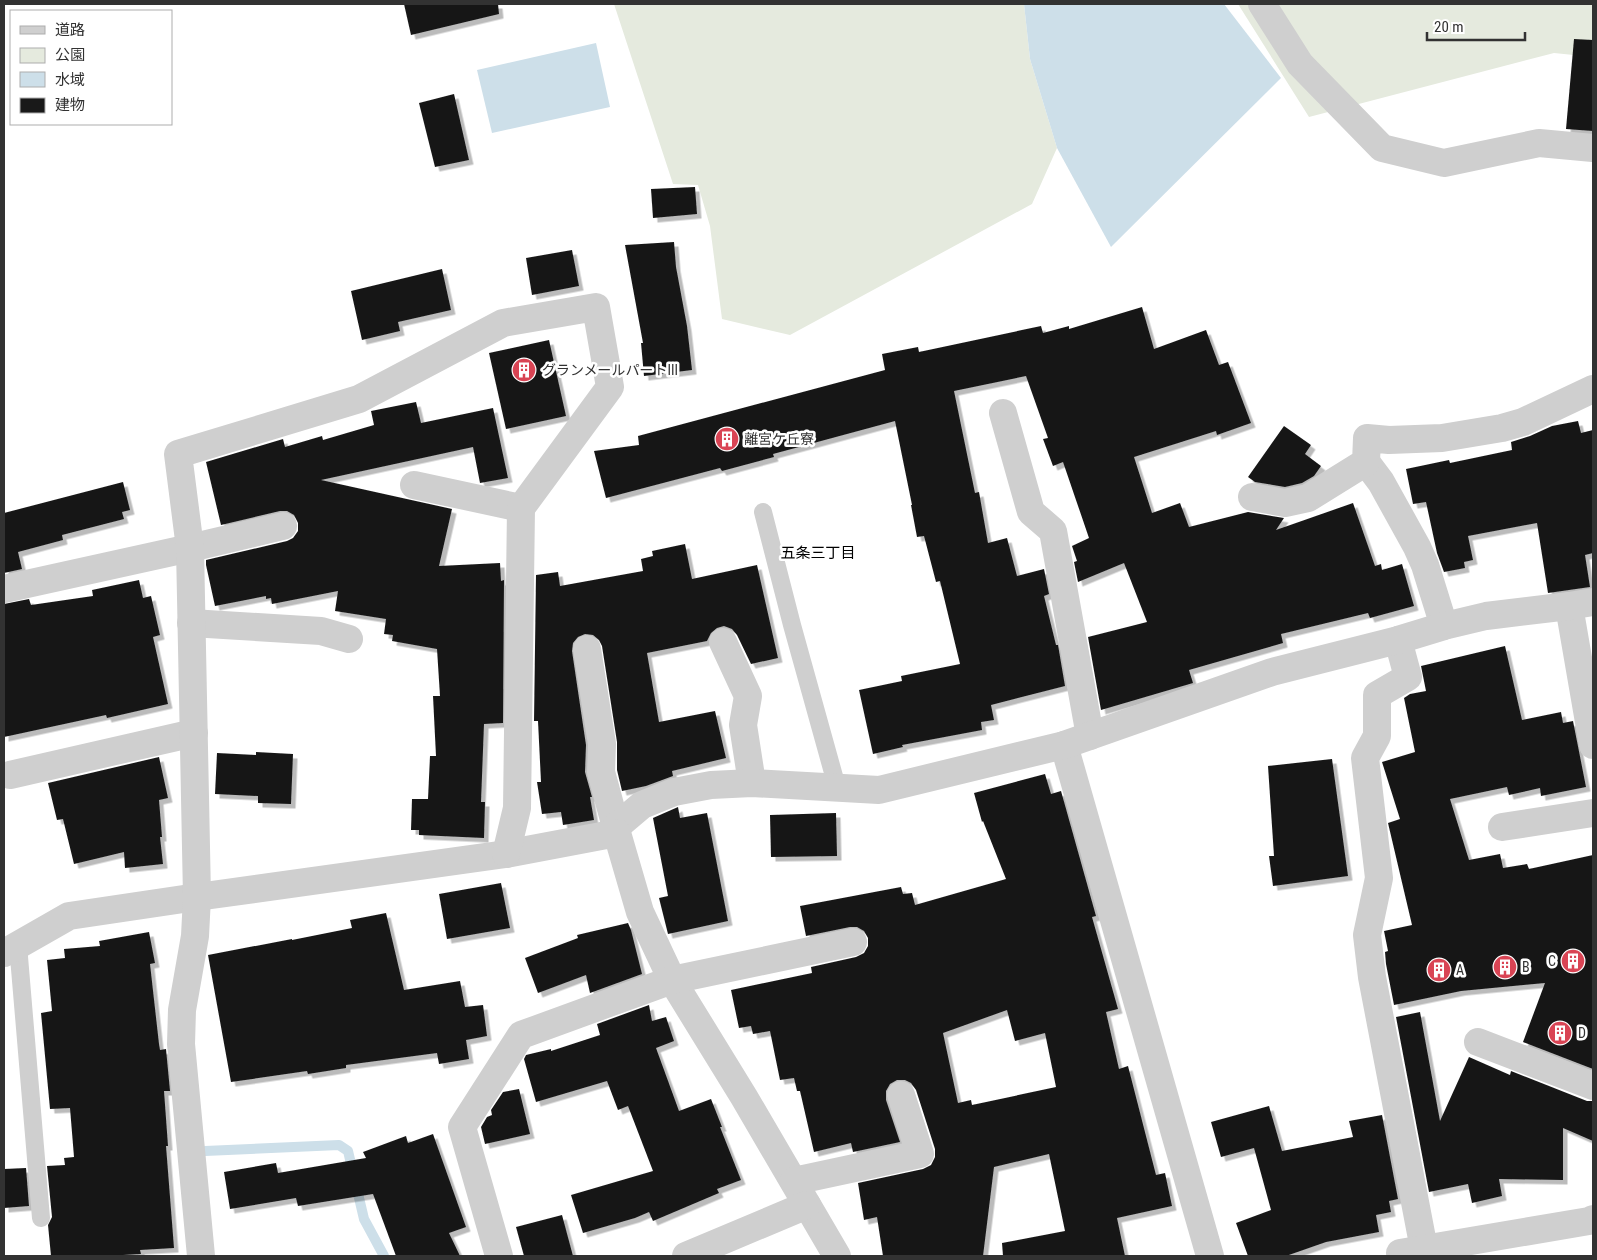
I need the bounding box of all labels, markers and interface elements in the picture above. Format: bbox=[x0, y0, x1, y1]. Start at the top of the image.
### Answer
legend bbox=[10, 10, 172, 125]
scale bar bbox=[1427, 10, 1524, 42]
text: 20 m bbox=[1434, 18, 1464, 36]
text: 道路 bbox=[55, 21, 85, 39]
text: 公園 bbox=[55, 46, 85, 64]
text: 水域 bbox=[55, 71, 85, 89]
text: 建物 bbox=[55, 96, 85, 114]
building icon: グランメールパートIII bbox=[511, 357, 537, 383]
place label: グランメールパートIII bbox=[542, 362, 678, 378]
building icon: 離宮ケ丘寮 bbox=[714, 426, 740, 452]
place label: 離宮ケ丘寮 bbox=[744, 431, 814, 447]
district label: 五条三丁目 bbox=[780, 544, 856, 562]
building icon: C bbox=[1560, 948, 1586, 974]
place label: C bbox=[1548, 953, 1556, 969]
building icon: B bbox=[1492, 954, 1518, 980]
building icon: A bbox=[1426, 957, 1452, 983]
place label: B bbox=[1522, 959, 1530, 975]
place label: A bbox=[1456, 962, 1464, 978]
building icon: D bbox=[1547, 1020, 1573, 1046]
place label: D bbox=[1578, 1025, 1586, 1041]

